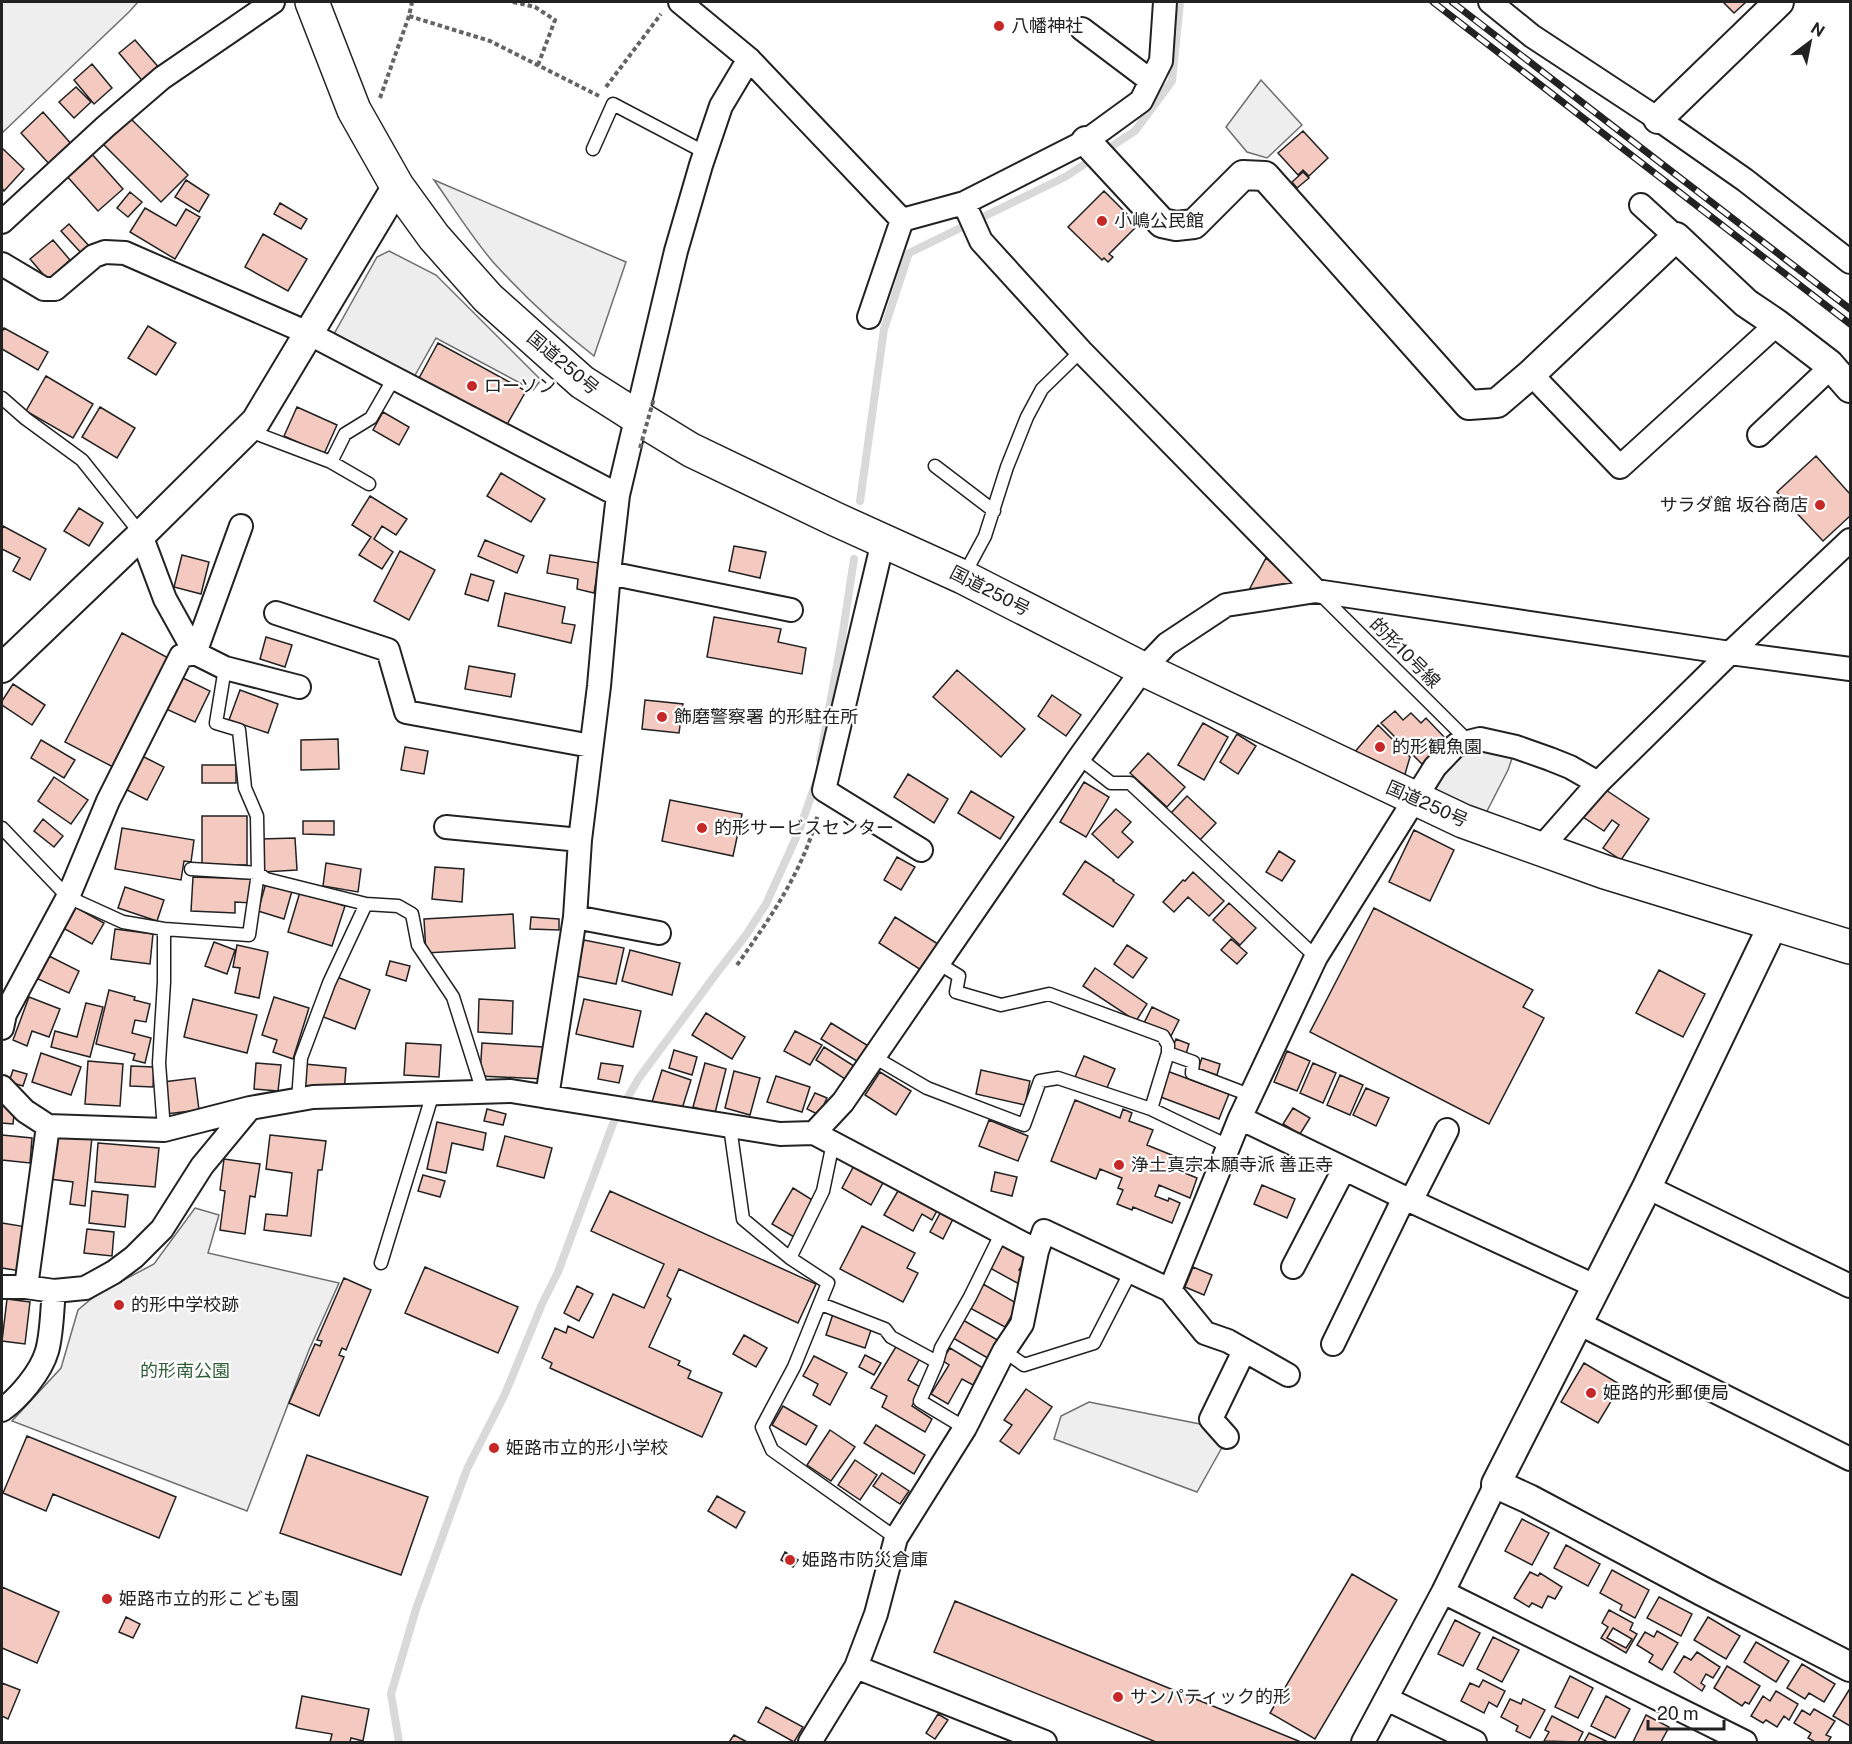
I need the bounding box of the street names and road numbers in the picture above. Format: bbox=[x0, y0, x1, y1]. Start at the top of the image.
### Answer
street label: 国道250号 bbox=[523, 327, 604, 399]
street label: 国道250号 bbox=[947, 561, 1034, 620]
street label: 的形10号線 bbox=[1366, 613, 1445, 692]
street label: 国道250号 bbox=[1383, 776, 1471, 831]

